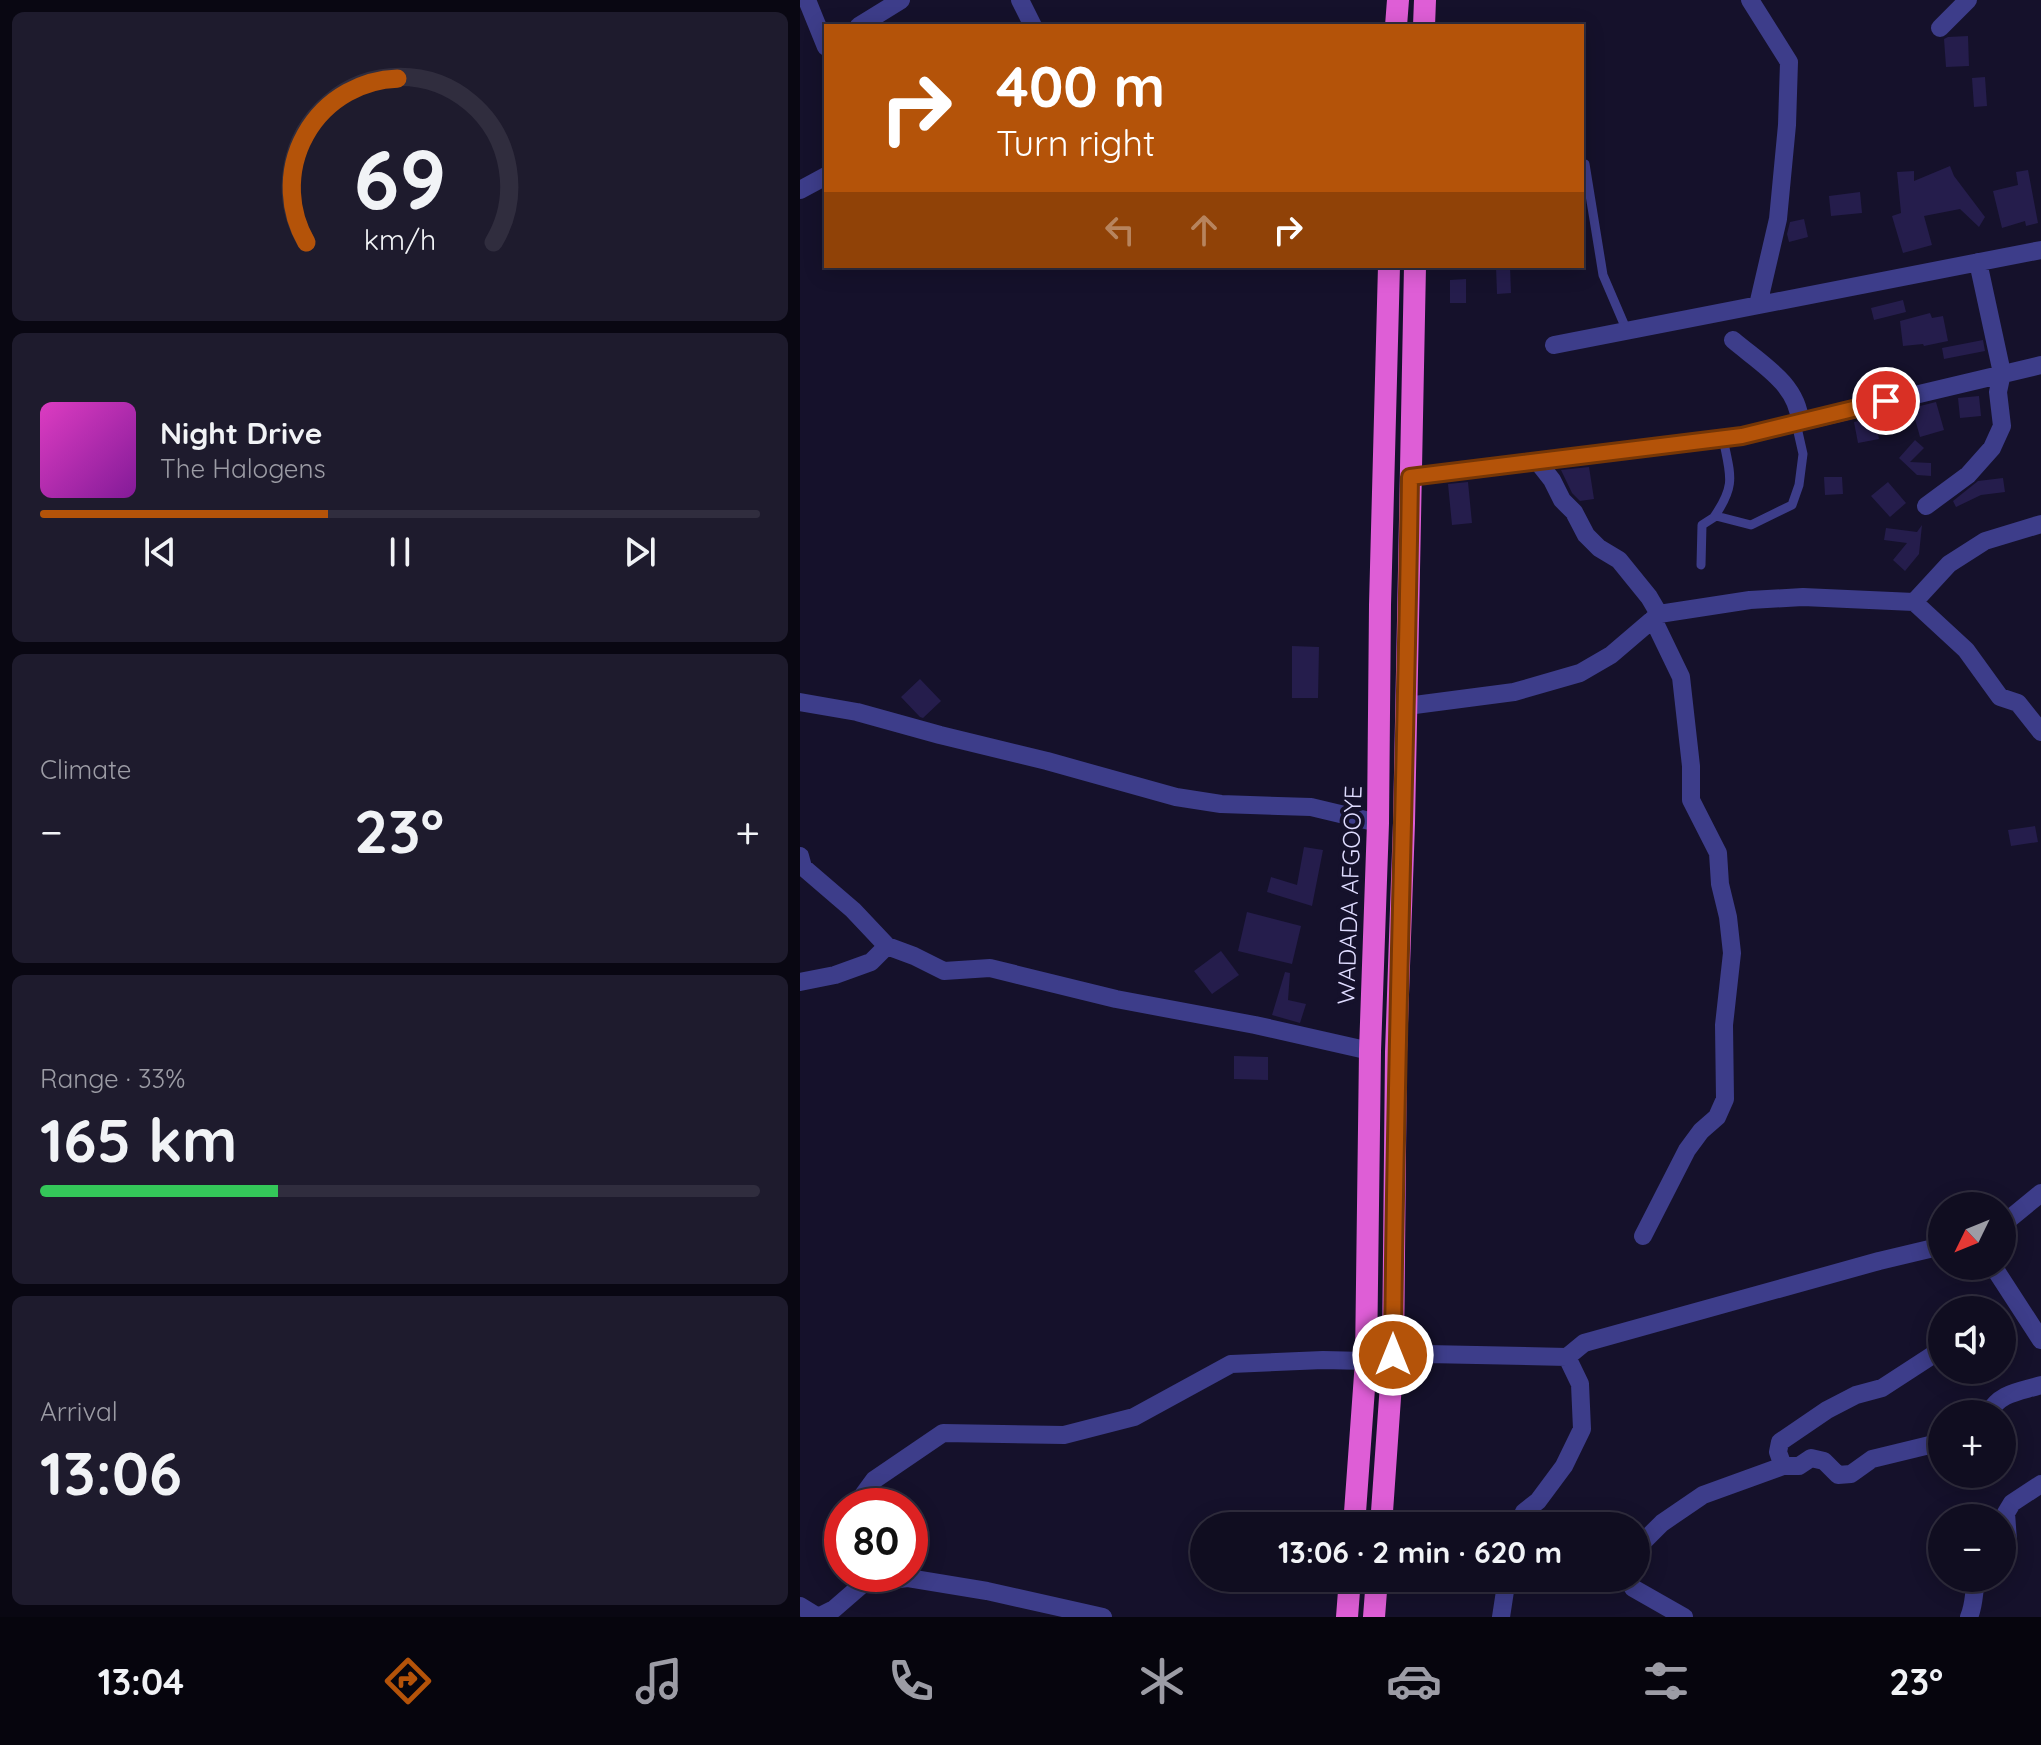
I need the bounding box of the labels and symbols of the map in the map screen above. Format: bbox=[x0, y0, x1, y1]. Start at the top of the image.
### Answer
pin bbox=[1852, 367, 1920, 435]
street label: WADADA AFGOOYE bbox=[1330, 785, 1368, 1005]
north arrow bbox=[1928, 1192, 2016, 1280]
position arrow bbox=[1351, 1313, 1435, 1397]
speed limit sign: 80 bbox=[824, 1488, 928, 1592]

